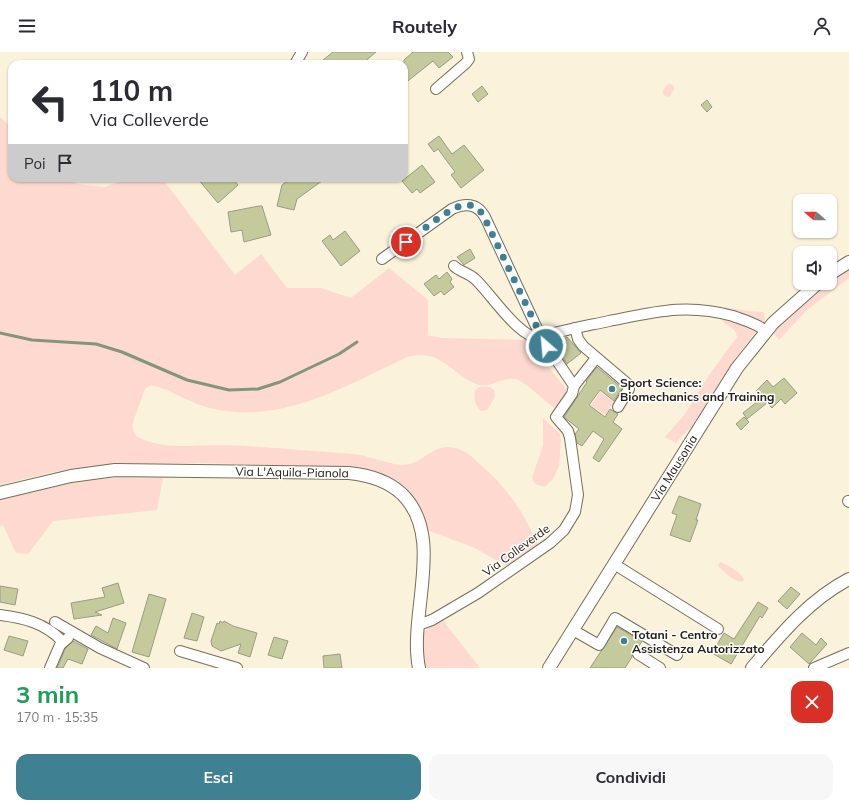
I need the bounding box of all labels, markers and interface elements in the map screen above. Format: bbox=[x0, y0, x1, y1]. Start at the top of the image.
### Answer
icon: menu bbox=[16, 15, 38, 37]
text: Routely bbox=[392, 15, 457, 38]
icon: person bbox=[811, 15, 833, 37]
text: 110 m bbox=[90, 73, 173, 108]
icon: left bbox=[24, 76, 76, 128]
text: Via Colleverde bbox=[90, 108, 209, 131]
icon: arrive bbox=[54, 152, 76, 174]
text: Poi bbox=[24, 154, 46, 173]
north arrow bbox=[793, 194, 837, 238]
map controls bbox=[793, 194, 837, 290]
pin bbox=[389, 225, 423, 259]
icon: arrive bbox=[395, 231, 417, 253]
button: sound bbox=[793, 246, 837, 290]
position arrow bbox=[525, 325, 567, 367]
place label: Sport Science: Biomechanics and Training bbox=[620, 375, 775, 404]
marker: Sport Science: Biomechanics and Training bbox=[607, 384, 617, 394]
street label: Via Mausonia bbox=[648, 432, 700, 504]
street label: Via L'Aquila-Pianola bbox=[235, 464, 349, 480]
street label: Via Colleverde bbox=[480, 521, 552, 579]
place label: Totani - Centro Assistenza Autorizzato bbox=[632, 627, 764, 656]
marker: Totani - Centro Assistenza Autorizzato bbox=[619, 636, 629, 646]
text: 3 min bbox=[16, 679, 79, 709]
button: close bbox=[791, 681, 833, 723]
text: 170 m · 15:35 bbox=[16, 709, 98, 725]
button: Esci bbox=[16, 754, 421, 800]
button: Condividi bbox=[429, 754, 833, 800]

